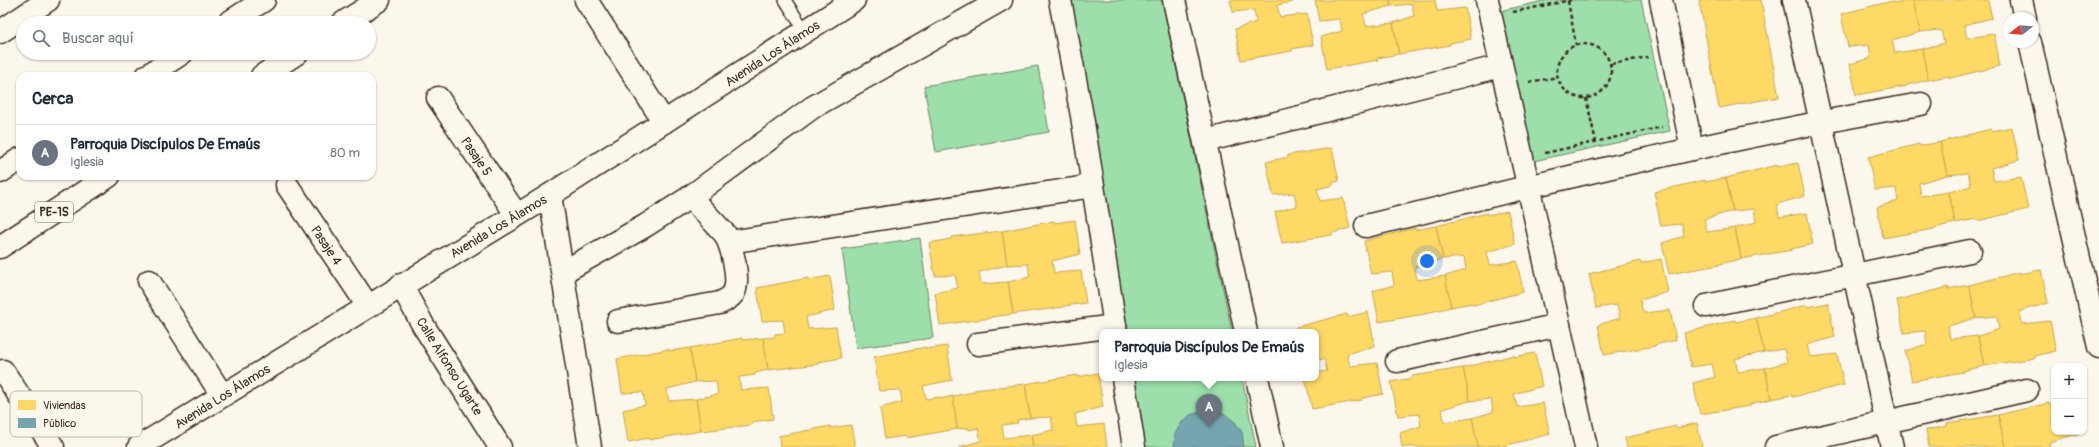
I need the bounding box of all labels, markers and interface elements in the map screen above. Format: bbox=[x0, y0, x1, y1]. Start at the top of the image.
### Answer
north arrow bbox=[2003, 12, 2039, 48]
search box bbox=[16, 16, 376, 60]
street label: Avenida Los Álamos bbox=[722, 17, 823, 90]
icon: search bbox=[30, 27, 52, 49]
text: Buscar aquí bbox=[62, 29, 134, 48]
text: Cerca bbox=[32, 88, 73, 109]
street label: Pasaje 5 bbox=[457, 134, 495, 179]
text: Parroquia Discípulos De Emaús bbox=[70, 135, 260, 154]
text: A bbox=[41, 145, 49, 161]
text: 80 m bbox=[330, 145, 360, 161]
text: Iglesia bbox=[70, 154, 104, 170]
street label: Avenida Los Álamos bbox=[447, 192, 550, 262]
road number: PE-1S bbox=[35, 202, 73, 222]
street label: Pasaje 4 bbox=[307, 223, 345, 269]
your location bbox=[1417, 251, 1437, 271]
street label: Calle Alfonso Ugarte bbox=[413, 315, 486, 419]
popup bbox=[1099, 329, 1319, 381]
text: Parroquia Discípulos De Emaús bbox=[1114, 338, 1304, 357]
text: Iglesia bbox=[1114, 357, 1148, 373]
street label: Avenida Los Álamos bbox=[172, 361, 273, 433]
map controls bbox=[2051, 363, 2087, 435]
button: + bbox=[2051, 363, 2087, 399]
legend bbox=[10, 391, 142, 437]
pin: A bbox=[1196, 394, 1222, 427]
text: Viviendas bbox=[43, 399, 86, 412]
button: − bbox=[2051, 399, 2087, 435]
text: Público bbox=[43, 417, 76, 430]

